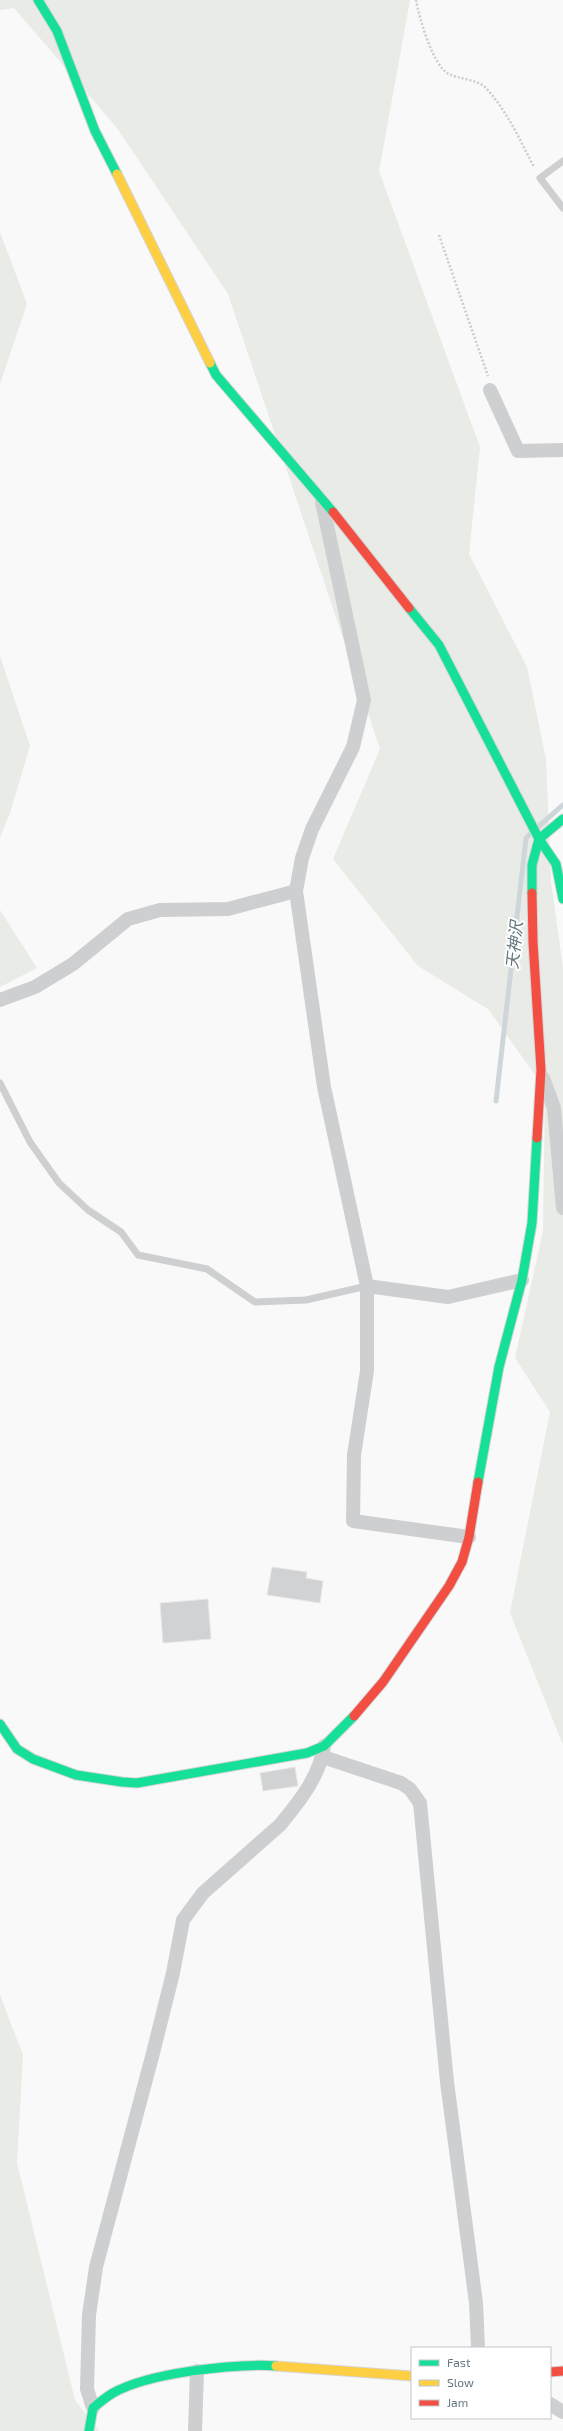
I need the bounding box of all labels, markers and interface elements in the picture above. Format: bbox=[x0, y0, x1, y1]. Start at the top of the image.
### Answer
water label: 天神沢 bbox=[502, 918, 526, 970]
legend bbox=[411, 2347, 551, 2419]
text: Fast bbox=[447, 2355, 471, 2369]
text: Slow bbox=[447, 2375, 474, 2389]
text: Jam bbox=[447, 2395, 468, 2409]

